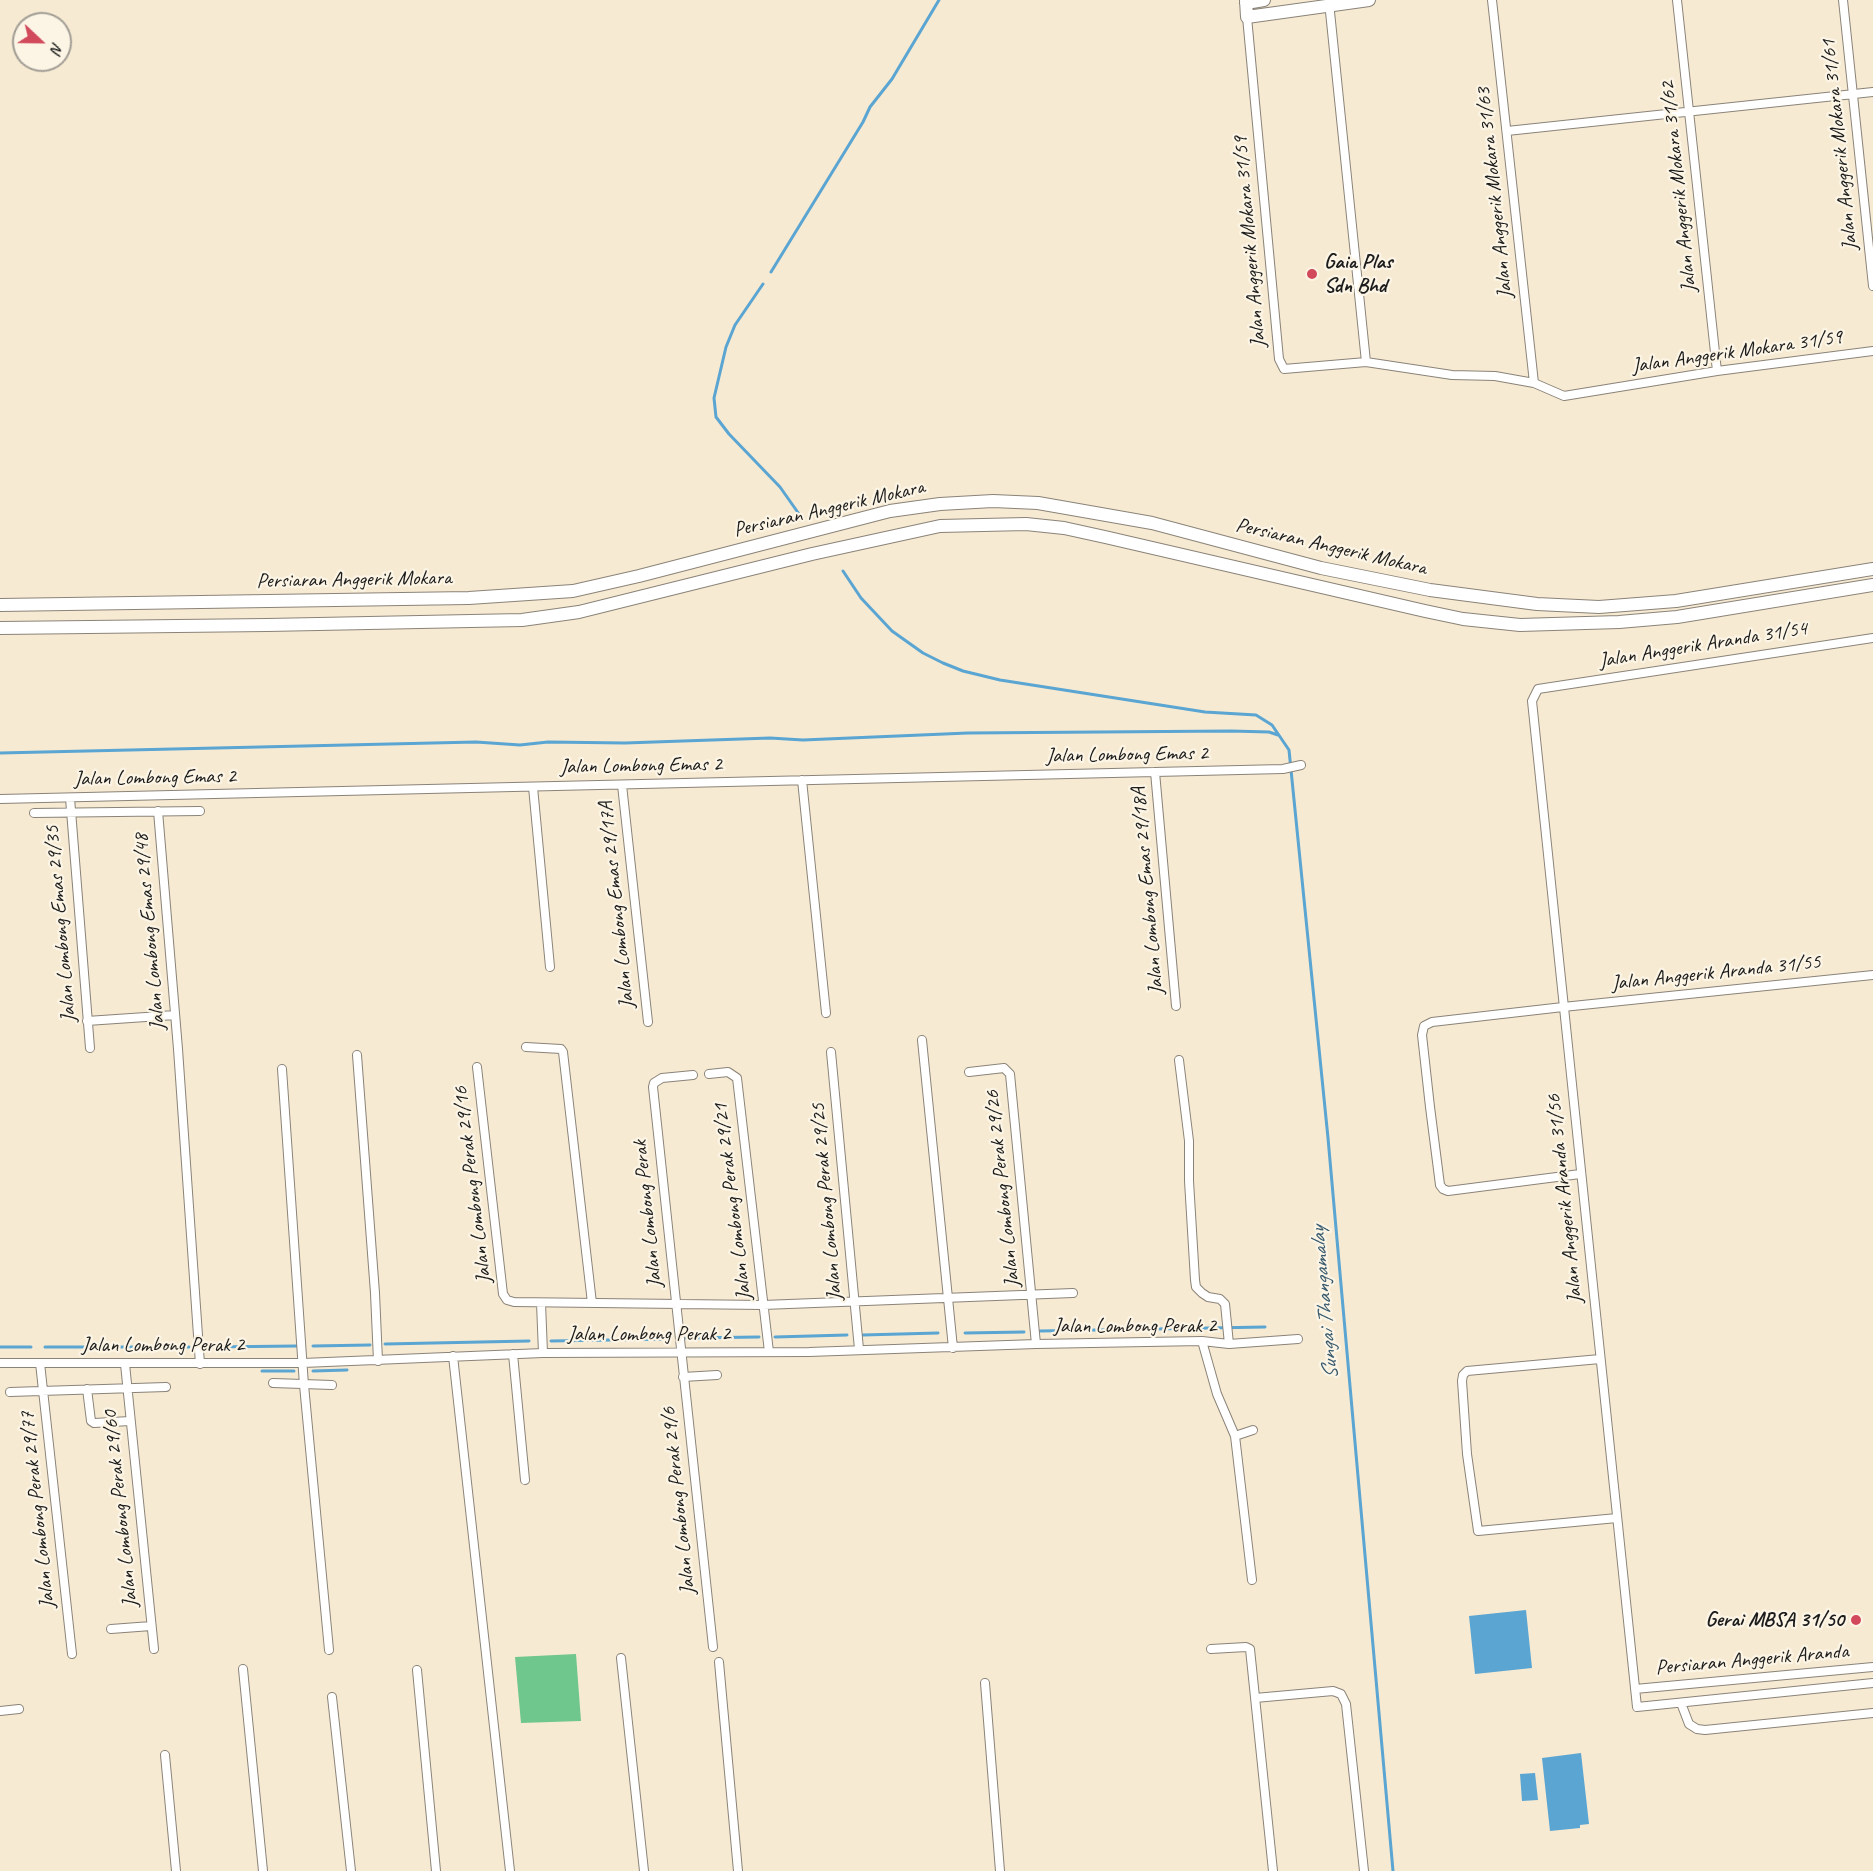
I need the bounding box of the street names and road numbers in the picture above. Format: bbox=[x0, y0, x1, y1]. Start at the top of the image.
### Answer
street label: Jalan Anggerik Mokara 31/61 bbox=[1816, 38, 1864, 252]
street label: Jalan Anggerik Mokara 31/62 bbox=[1655, 80, 1703, 294]
street label: Jalan Anggerik Mokara 31/63 bbox=[1471, 86, 1519, 300]
street label: Jalan Anggerik Mokara 31/59 bbox=[1228, 135, 1272, 349]
street label: Jalan Anggerik Mokara 31/59 bbox=[1630, 325, 1844, 379]
street label: Persiaran Anggerik Mokara bbox=[731, 475, 927, 543]
street label: Persiaran Anggerik Mokara bbox=[1233, 513, 1429, 581]
street label: Persiaran Anggerik Mokara bbox=[256, 566, 452, 594]
street label: Jalan Anggerik Aranda 31/54 bbox=[1597, 616, 1809, 674]
street label: Jalan Lombong Emas 2 bbox=[1046, 741, 1208, 769]
street label: Jalan Lombong Emas 2 bbox=[560, 752, 722, 780]
street label: Jalan Lombong Emas 2 bbox=[74, 764, 236, 792]
street label: Jalan Lombong Emas 29/18A bbox=[1126, 786, 1170, 996]
street label: Jalan Lombong Emas 29/17A bbox=[594, 800, 640, 1010]
street label: Jalan Lombong Emas 29/35 bbox=[40, 824, 82, 1024]
street label: Jalan Lombong Emas 29/48 bbox=[129, 832, 171, 1032]
street label: Jalan Anggerik Aranda 31/55 bbox=[1610, 949, 1822, 997]
street label: Jalan Lombong Perak 29/16 bbox=[448, 1085, 498, 1285]
street label: Jalan Lombong Perak 29/26 bbox=[980, 1089, 1026, 1289]
street label: Jalan Anggerik Aranda 31/56 bbox=[1541, 1093, 1589, 1305]
street label: Jalan Lombong Perak 29/21 bbox=[708, 1102, 758, 1302]
street label: Jalan Lombong Perak 29/25 bbox=[806, 1102, 848, 1302]
street label: Jalan Lombong Perak bbox=[628, 1139, 668, 1289]
street label: Jalan Lombong Perak 2 bbox=[1054, 1313, 1216, 1339]
street label: Jalan Lombong Perak 2 bbox=[568, 1321, 730, 1347]
street label: Jalan Lombong Perak 2 bbox=[82, 1332, 244, 1358]
street label: Jalan Lombong Perak 29/6 bbox=[657, 1406, 701, 1596]
street label: Jalan Lombong Perak 29/60 bbox=[98, 1409, 144, 1609]
street label: Jalan Lombong Perak 29/77 bbox=[15, 1410, 61, 1610]
street label: Persiaran Anggerik Aranda bbox=[1655, 1639, 1849, 1681]

